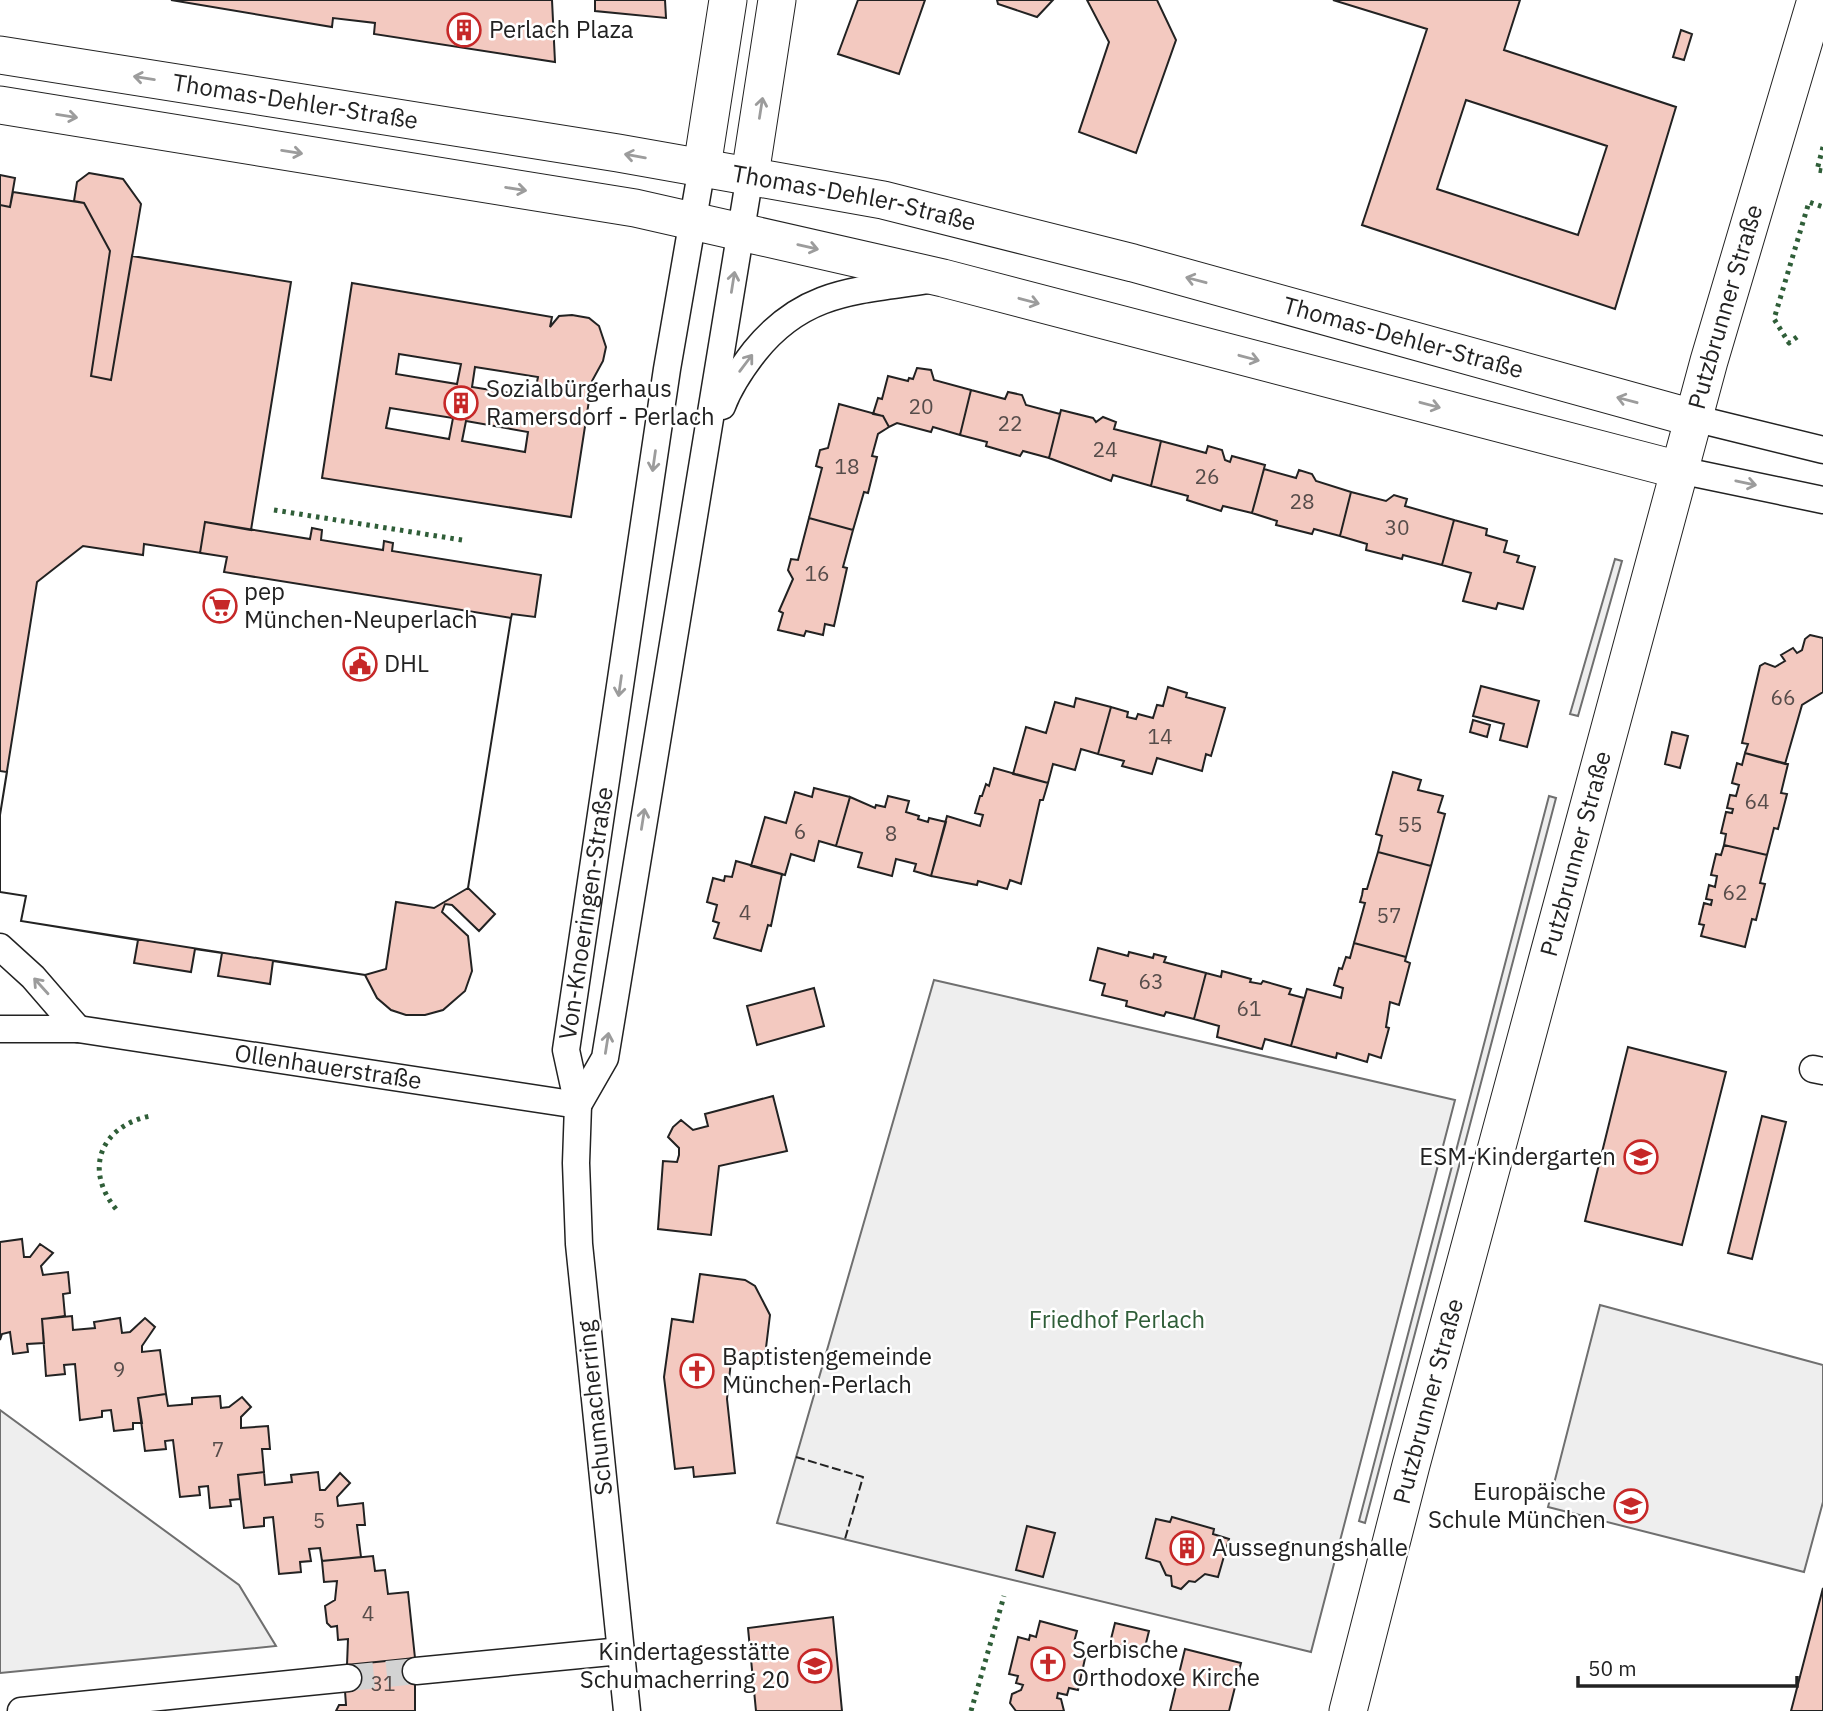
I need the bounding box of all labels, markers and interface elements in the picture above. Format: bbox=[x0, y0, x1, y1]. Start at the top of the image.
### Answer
building icon: Perlach Plaza bbox=[445, 11, 483, 49]
place label: Perlach Plaza bbox=[489, 13, 634, 45]
street label: Thomas-Dehler-Straße bbox=[170, 66, 421, 136]
one-way arrow bbox=[133, 71, 156, 84]
one-way arrow bbox=[754, 97, 767, 120]
one-way arrow bbox=[55, 110, 78, 123]
one-way arrow bbox=[280, 146, 303, 159]
one-way arrow bbox=[624, 149, 647, 162]
street label: Thomas-Dehler-Straße bbox=[730, 157, 980, 238]
one-way arrow bbox=[505, 183, 527, 196]
street label: Putzbrunner Straße bbox=[1680, 201, 1770, 412]
one-way arrow bbox=[796, 241, 819, 254]
one-way arrow bbox=[727, 272, 740, 294]
one-way arrow bbox=[1185, 273, 1207, 286]
street label: Thomas-Dehler-Straße bbox=[1280, 288, 1527, 385]
one-way arrow bbox=[1018, 295, 1040, 308]
one-way arrow bbox=[1238, 352, 1260, 365]
one-way arrow bbox=[738, 355, 753, 373]
place label: Sozialbürgerhaus Ramersdorf - Perlach bbox=[486, 372, 715, 432]
building icon: Sozialbürgerhaus Ramersdorf - Perlach bbox=[442, 384, 480, 422]
house number: 20 bbox=[908, 392, 934, 420]
one-way arrow bbox=[1616, 393, 1639, 406]
one-way arrow bbox=[1418, 399, 1440, 412]
house number: 22 bbox=[997, 409, 1023, 437]
house number: 24 bbox=[1092, 435, 1118, 463]
one-way arrow bbox=[647, 449, 660, 472]
house number: 18 bbox=[834, 452, 860, 480]
house number: 26 bbox=[1194, 462, 1220, 490]
one-way arrow bbox=[1734, 477, 1757, 491]
house number: 28 bbox=[1289, 487, 1315, 515]
house number: 30 bbox=[1384, 513, 1410, 541]
house number: 16 bbox=[804, 559, 830, 587]
place label: pep München-Neuperlach bbox=[244, 575, 478, 635]
supermarket icon: pep München-Neuperlach bbox=[201, 587, 239, 625]
public building icon: DHL bbox=[341, 645, 379, 683]
place label: DHL bbox=[384, 647, 429, 679]
one-way arrow bbox=[614, 674, 627, 697]
house number: 66 bbox=[1770, 683, 1796, 711]
house number: 14 bbox=[1147, 722, 1173, 750]
street label: Putzbrunner Straße bbox=[1532, 747, 1618, 960]
street label: Von-Knoeringen-Straße bbox=[551, 785, 620, 1042]
house number: 64 bbox=[1744, 787, 1770, 815]
one-way arrow bbox=[637, 808, 650, 831]
house number: 55 bbox=[1397, 810, 1423, 838]
house number: 6 bbox=[794, 817, 806, 845]
house number: 8 bbox=[885, 819, 897, 847]
house number: 62 bbox=[1722, 878, 1748, 906]
house number: 4 bbox=[739, 898, 751, 926]
house number: 57 bbox=[1376, 901, 1402, 929]
house number: 63 bbox=[1138, 967, 1164, 995]
one-way arrow bbox=[33, 977, 49, 995]
house number: 61 bbox=[1236, 994, 1262, 1022]
one-way arrow bbox=[601, 1033, 614, 1055]
street label: Ollenhauerstraße bbox=[232, 1036, 424, 1096]
school or university icon: ESM-Kindergarten bbox=[1622, 1138, 1660, 1176]
place label: ESM-Kindergarten bbox=[1419, 1140, 1616, 1172]
street label: Putzbrunner Straße bbox=[1385, 1295, 1470, 1507]
park label: Friedhof Perlach bbox=[1029, 1303, 1205, 1335]
street label: Schumacherring bbox=[569, 1319, 619, 1497]
place label: Baptistengemeinde München-Perlach bbox=[722, 1340, 932, 1400]
church icon: Baptistengemeinde München-Perlach bbox=[678, 1352, 716, 1390]
house number: 9 bbox=[113, 1355, 125, 1383]
house number: 7 bbox=[212, 1435, 224, 1463]
place label: Europäische Schule München bbox=[1428, 1475, 1606, 1535]
school or university icon: Europäische Schule München bbox=[1612, 1487, 1650, 1525]
house number: 5 bbox=[313, 1506, 325, 1534]
building icon: Aussegnungshalle bbox=[1168, 1529, 1206, 1567]
place label: Aussegnungshalle bbox=[1212, 1531, 1408, 1563]
house number: 4 bbox=[362, 1599, 374, 1627]
place label: Serbische Orthodoxe Kirche bbox=[1072, 1633, 1260, 1693]
place label: Kindertagesstätte Schumacherring 20 bbox=[580, 1635, 790, 1695]
scale bar bbox=[1578, 1644, 1797, 1688]
church icon: Serbische Orthodoxe Kirche bbox=[1029, 1645, 1067, 1683]
school or university icon: Kindertagesstätte Schumacherring 20 bbox=[796, 1647, 834, 1685]
text: 50 m bbox=[1588, 1654, 1637, 1682]
house number: 31 bbox=[370, 1669, 396, 1697]

